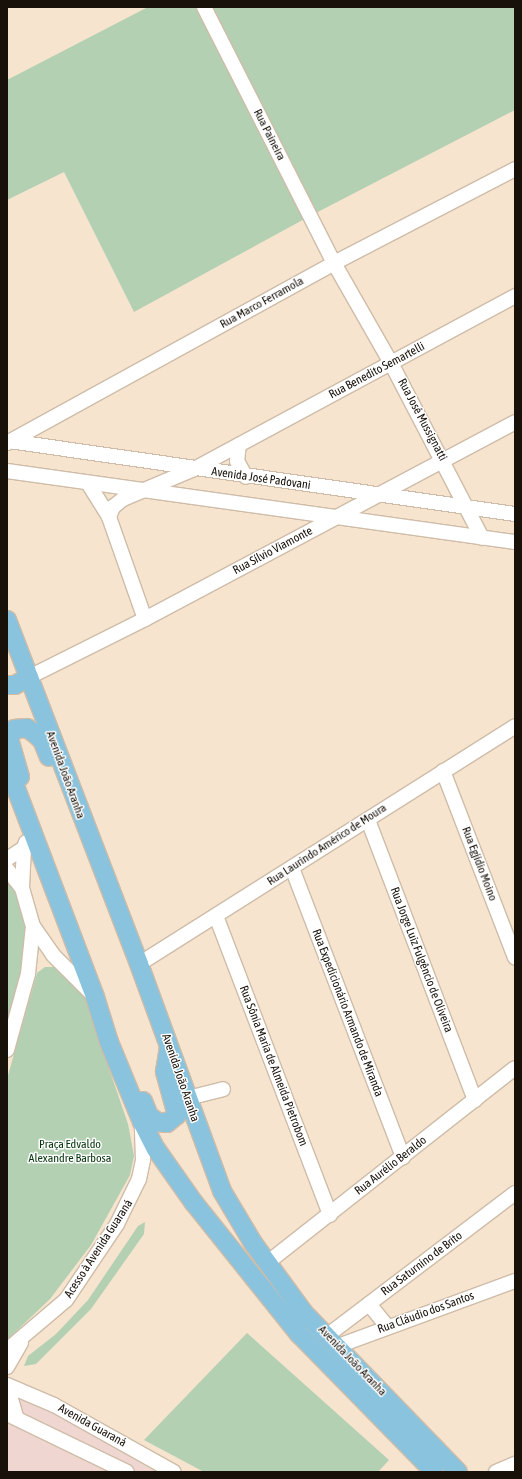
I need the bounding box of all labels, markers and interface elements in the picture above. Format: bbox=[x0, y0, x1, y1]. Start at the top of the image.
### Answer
street label: Rua Paineira bbox=[250, 107, 288, 163]
street label: Rua Marco Ferramola bbox=[218, 274, 306, 332]
street label: Rua Benedito Semartelli bbox=[327, 340, 427, 402]
street label: Rua José Mussignatti bbox=[394, 376, 450, 464]
street label: Avenida José Padovani bbox=[211, 465, 311, 493]
street label: Rua Sílvio Viamonte bbox=[231, 524, 315, 578]
street label: Avenida João Aranha bbox=[43, 729, 87, 821]
street label: Rua Laurindo Américo de Moura bbox=[265, 801, 389, 889]
street label: Rua Egjídio Moino bbox=[458, 825, 500, 903]
street label: Rua Jorge Luiz Fulgêncio de Oliveira bbox=[387, 885, 455, 1035]
street label: Rua Expedicionário Armando de Miranda bbox=[308, 927, 386, 1099]
street label: Rua Sônia Maria de Almeida Pietrobom bbox=[236, 984, 310, 1148]
street label: Avenida João Aranha bbox=[158, 1032, 202, 1124]
street label: Rua Aurélio Beraldo bbox=[352, 1133, 430, 1199]
park label: Praça Edvaldo Alexandre Barbosa bbox=[29, 1138, 111, 1166]
street label: Acesso à Avenida Guaraná bbox=[62, 1197, 136, 1301]
street label: Rua Saturnino de Brito bbox=[379, 1229, 465, 1299]
street label: Rua Cláudio dos Santos bbox=[376, 1289, 476, 1337]
street label: Avenida João Aranha bbox=[315, 1323, 389, 1399]
street label: Avenida Guaraná bbox=[55, 1401, 129, 1451]

